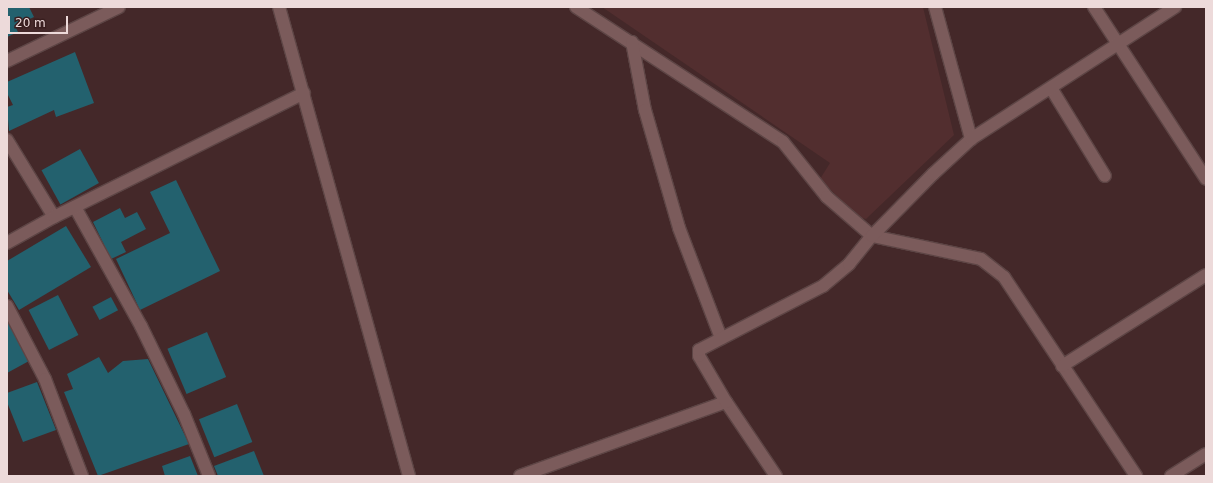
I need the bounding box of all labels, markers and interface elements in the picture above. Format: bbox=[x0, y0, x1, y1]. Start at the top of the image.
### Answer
scale bar bbox=[10, 8, 70, 34]
text: 20 m bbox=[15, 16, 46, 30]

